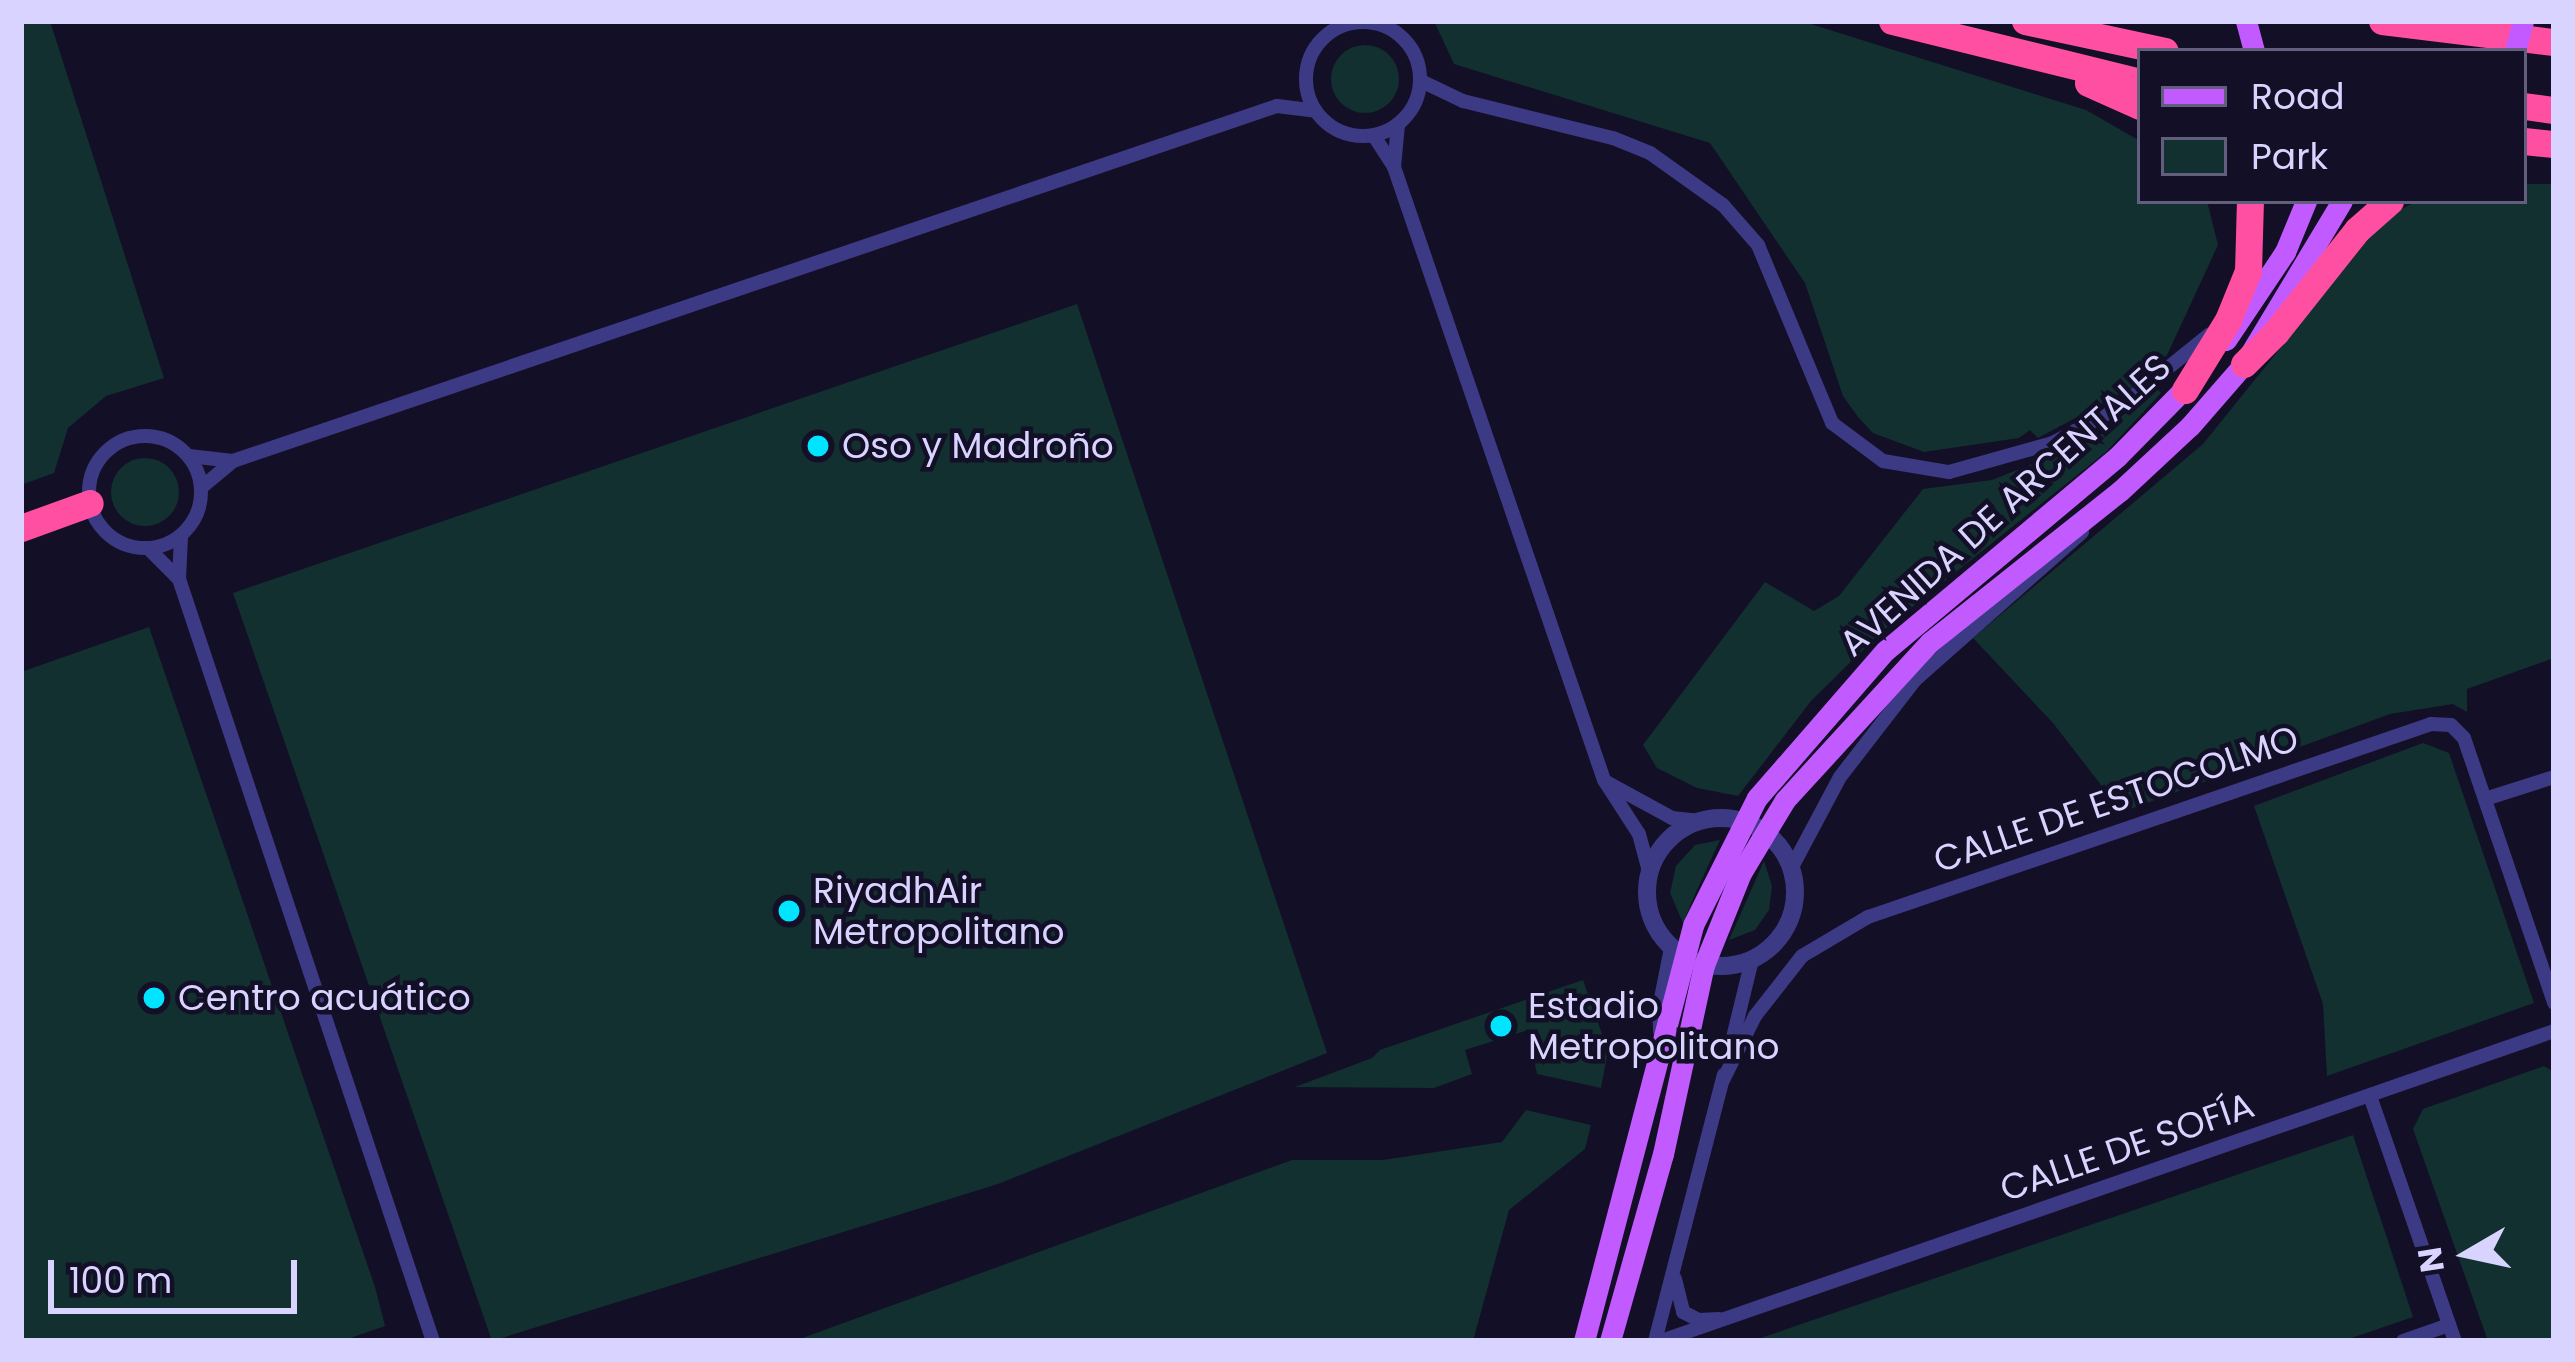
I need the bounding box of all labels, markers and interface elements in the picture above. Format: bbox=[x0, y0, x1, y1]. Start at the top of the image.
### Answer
legend bbox=[2137, 48, 2527, 204]
text: Road bbox=[2251, 71, 2345, 122]
text: Park bbox=[2251, 131, 2328, 182]
street label: AVENIDA DE ARCENTALES bbox=[1831, 345, 2179, 665]
place label: Oso y Madroño bbox=[842, 424, 1114, 468]
marker: Oso y Madroño bbox=[805, 433, 831, 459]
street label: CALLE DE ESTOCOLMO bbox=[1928, 716, 2304, 882]
place label: RiyadhAir Metropolitano bbox=[813, 868, 1064, 953]
marker: RiyadhAir Metropolitano bbox=[776, 898, 802, 924]
place label: Centro acuático bbox=[178, 976, 471, 1020]
place label: Estadio Metropolitano bbox=[1528, 983, 1779, 1068]
marker: Centro acuático bbox=[141, 985, 167, 1011]
marker: Estadio Metropolitano bbox=[1485, 1010, 1517, 1042]
street label: CALLE DE SOFÍA bbox=[1994, 1083, 2260, 1211]
north arrow bbox=[2407, 1194, 2527, 1314]
scale bar bbox=[54, 1236, 303, 1310]
text: N bbox=[2406, 1244, 2456, 1276]
text: 100 m bbox=[69, 1255, 172, 1306]

